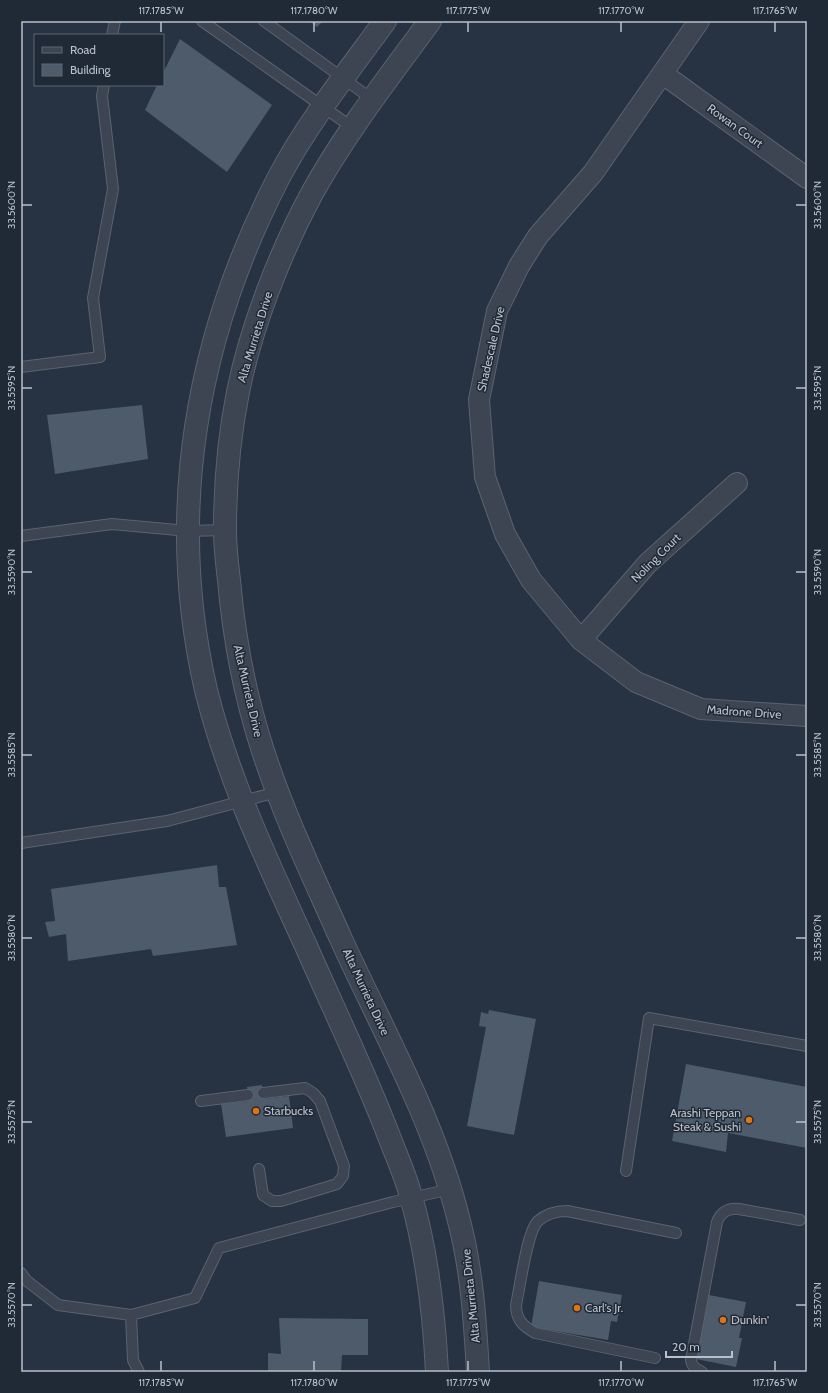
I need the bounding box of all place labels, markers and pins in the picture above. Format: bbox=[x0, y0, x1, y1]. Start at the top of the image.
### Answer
place label: Starbucks bbox=[264, 1103, 313, 1118]
place label: Arashi Teppan Steak & Sushi bbox=[670, 1105, 741, 1134]
marker: Starbucks bbox=[251, 1106, 261, 1116]
marker: Arashi Teppan Steak & Sushi bbox=[744, 1115, 754, 1125]
place label: Carl's Jr. bbox=[585, 1300, 623, 1315]
marker: Carl's Jr. bbox=[572, 1303, 582, 1313]
place label: Dunkin' bbox=[731, 1312, 769, 1327]
marker: Dunkin' bbox=[718, 1315, 728, 1325]

